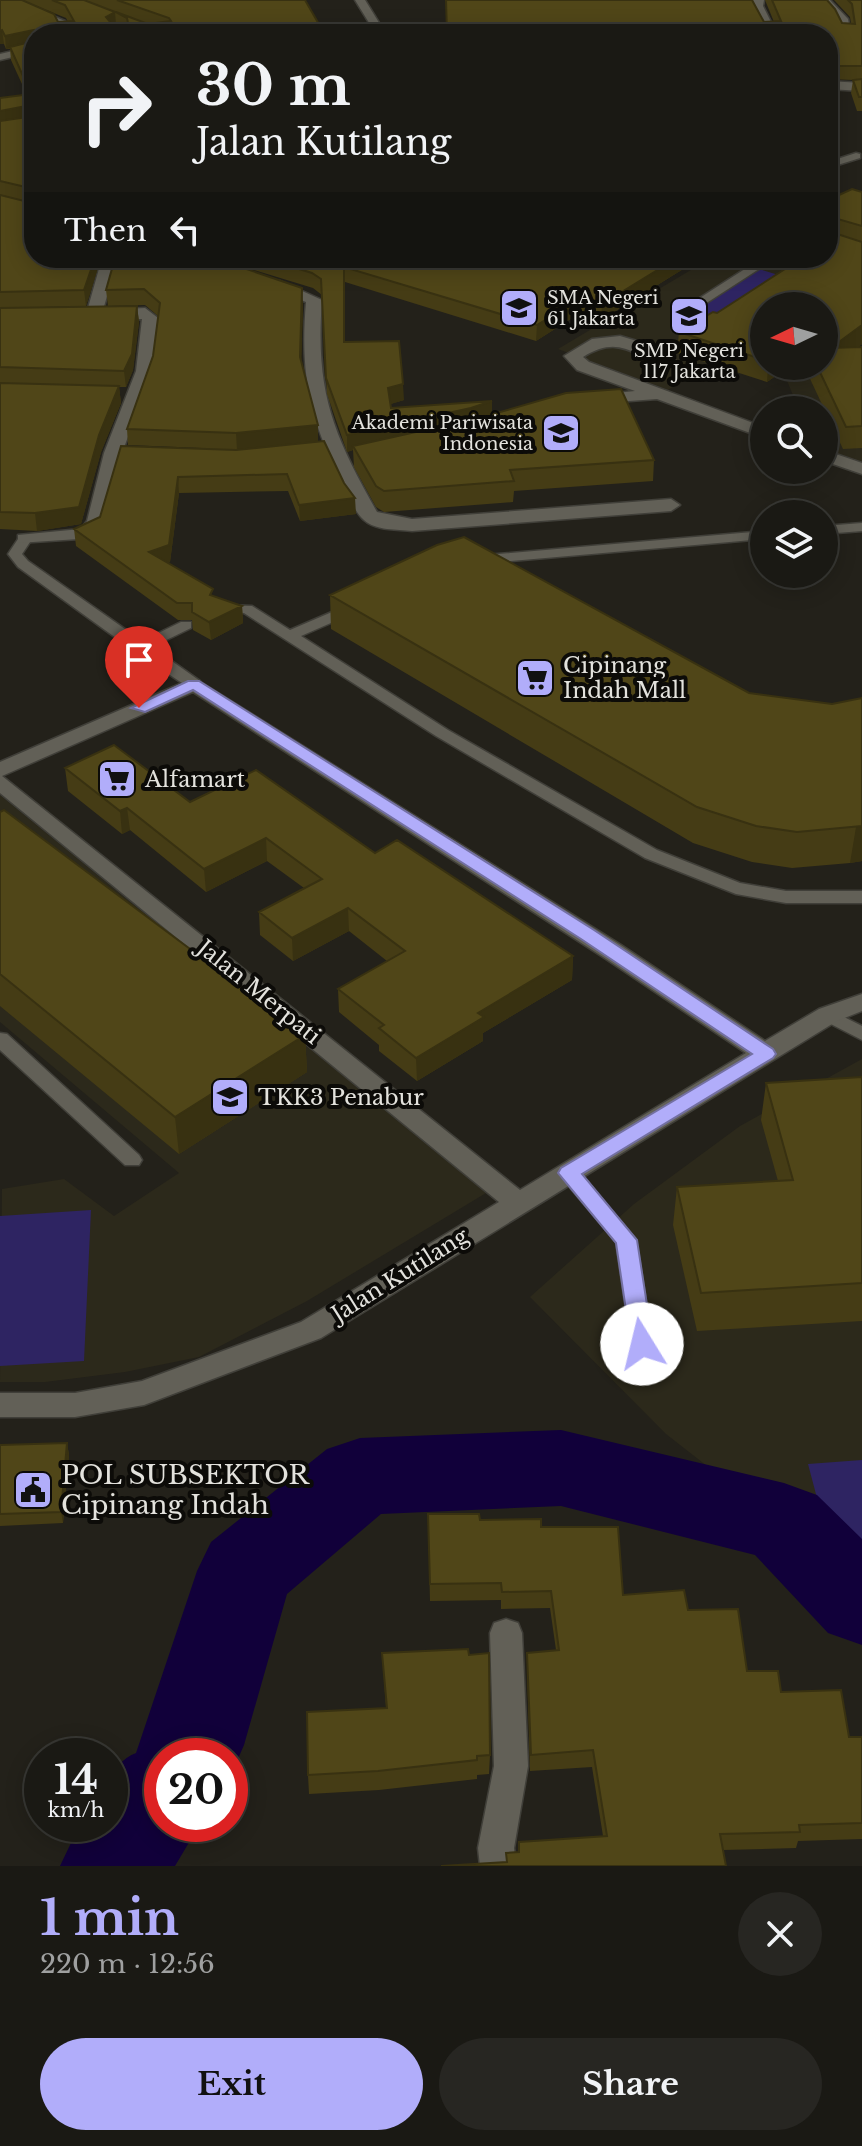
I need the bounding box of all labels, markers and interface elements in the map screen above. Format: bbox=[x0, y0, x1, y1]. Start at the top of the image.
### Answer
text: 30 m bbox=[196, 51, 351, 120]
icon: right bbox=[64, 56, 168, 160]
text: Jalan Kutilang bbox=[196, 120, 451, 165]
icon: left bbox=[163, 208, 207, 252]
text: Then bbox=[64, 212, 147, 249]
school or university icon: SMA Negeri 61 Jakarta bbox=[498, 287, 540, 329]
place label: SMA Negeri 61 Jakarta bbox=[547, 287, 658, 330]
north arrow bbox=[750, 292, 838, 380]
map controls bbox=[750, 292, 838, 588]
school or university icon: SMP Negeri 117 Jakarta bbox=[668, 295, 710, 337]
place label: SMP Negeri 117 Jakarta bbox=[634, 340, 744, 383]
button: search bbox=[750, 396, 838, 484]
place label: Akademi Pariwisata Indonesia bbox=[351, 412, 533, 455]
school or university icon: Akademi Pariwisata Indonesia bbox=[540, 412, 582, 454]
button: layers bbox=[750, 500, 838, 588]
pin bbox=[105, 626, 173, 708]
icon: arrive bbox=[117, 638, 161, 682]
place label: Cipinang Indah Mall bbox=[563, 652, 686, 704]
supermarket icon: Cipinang Indah Mall bbox=[514, 657, 556, 699]
supermarket icon: Alfamart bbox=[96, 758, 138, 800]
place label: Alfamart bbox=[144, 766, 246, 793]
street label: Jalan Merpati bbox=[190, 932, 326, 1050]
school or university icon: TKK3 Penabur bbox=[209, 1076, 251, 1118]
place label: TKK3 Penabur bbox=[258, 1084, 424, 1111]
street label: Jalan Kutilang bbox=[324, 1222, 474, 1329]
position arrow bbox=[600, 1302, 684, 1386]
place label: POL SUBSEKTOR Cipinang Indah bbox=[61, 1459, 311, 1521]
public building icon: POL SUBSEKTOR Cipinang Indah bbox=[12, 1469, 54, 1511]
speed limit sign: 20 bbox=[144, 1738, 248, 1842]
text: 14 bbox=[54, 1755, 98, 1805]
text: km/h bbox=[48, 1798, 104, 1822]
text: 1 min bbox=[40, 1888, 179, 1948]
button: close bbox=[738, 1892, 822, 1976]
text: 220 m · 12:56 bbox=[40, 1948, 215, 1980]
button: Exit bbox=[40, 2038, 423, 2130]
button: Share bbox=[439, 2038, 822, 2130]

